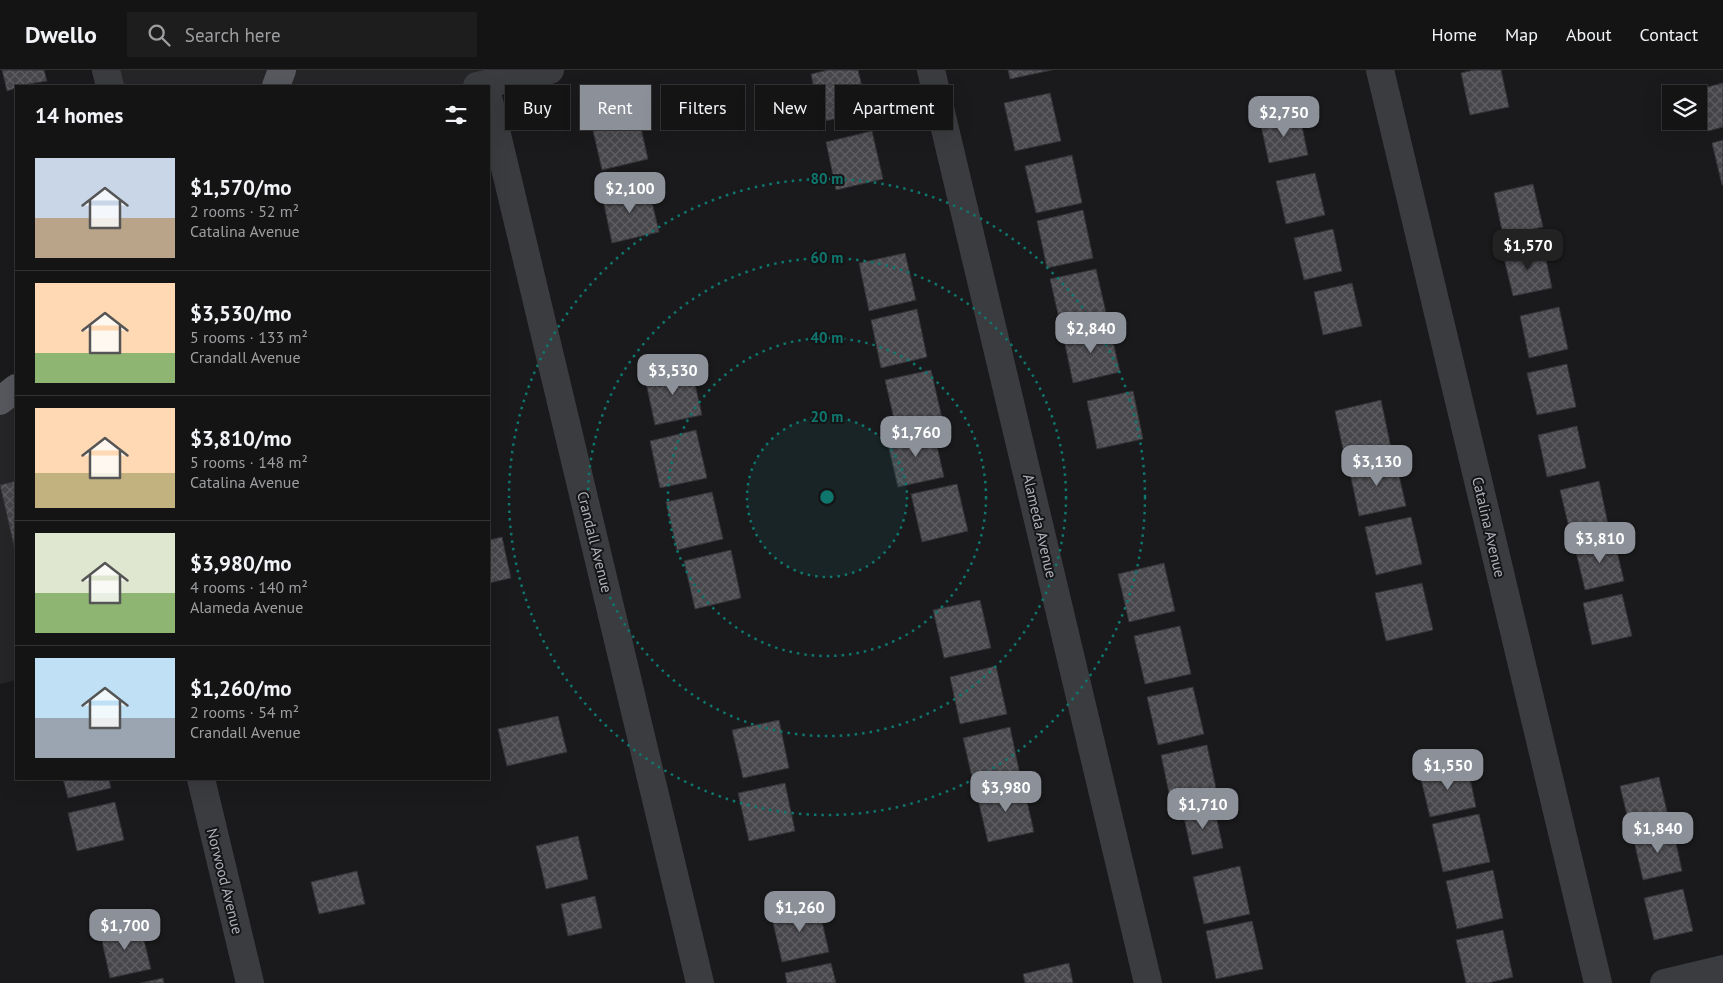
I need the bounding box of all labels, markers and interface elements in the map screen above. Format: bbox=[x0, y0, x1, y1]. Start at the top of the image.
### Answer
search box bbox=[127, 12, 477, 57]
text: Dwello bbox=[25, 19, 97, 50]
icon: search bbox=[145, 21, 173, 49]
text: Search here bbox=[185, 23, 281, 47]
text: Home bbox=[1431, 23, 1477, 46]
text: Map bbox=[1505, 23, 1538, 46]
text: About bbox=[1566, 23, 1612, 46]
text: Contact bbox=[1640, 23, 1698, 46]
chip: Buy bbox=[505, 85, 570, 130]
chip: Rent bbox=[580, 85, 651, 130]
chip: Filters bbox=[661, 85, 745, 130]
chip: New bbox=[755, 85, 825, 130]
chip: Apartment bbox=[835, 85, 953, 130]
map controls bbox=[1662, 85, 1707, 130]
button: layers bbox=[1662, 85, 1707, 130]
pin: $2,750 bbox=[1243, 96, 1325, 138]
icon: filters bbox=[442, 101, 470, 129]
text: 14 homes bbox=[35, 102, 123, 129]
text: $2,750 bbox=[1259, 102, 1309, 122]
text: 80 m bbox=[811, 169, 843, 188]
pin: $2,100 bbox=[589, 172, 671, 214]
text: $1,570/mo bbox=[190, 174, 292, 201]
icon: home bbox=[75, 178, 135, 238]
text: $2,100 bbox=[605, 178, 655, 198]
text: 2 rooms · 52 m² bbox=[190, 201, 299, 221]
text: Catalina Avenue bbox=[190, 221, 300, 241]
pin: $1,570 bbox=[1487, 228, 1569, 271]
text: $1,570 bbox=[1503, 235, 1553, 255]
text: 60 m bbox=[811, 248, 843, 267]
text: $3,530/mo bbox=[190, 300, 292, 327]
icon: home bbox=[75, 303, 135, 363]
pin: $2,840 bbox=[1050, 312, 1132, 354]
text: $2,840 bbox=[1066, 318, 1116, 338]
text: 5 rooms · 133 m² bbox=[190, 327, 308, 347]
text: 40 m bbox=[811, 328, 843, 347]
text: Crandall Avenue bbox=[190, 347, 301, 367]
pin: $3,530 bbox=[632, 354, 714, 396]
text: $3,530 bbox=[648, 360, 698, 380]
text: 20 m bbox=[811, 407, 843, 426]
pin: $1,760 bbox=[875, 416, 957, 458]
text: $1,760 bbox=[891, 422, 941, 442]
text: $3,810/mo bbox=[190, 425, 292, 452]
icon: home bbox=[75, 428, 135, 488]
pin: $3,130 bbox=[1336, 444, 1418, 487]
text: $3,130 bbox=[1352, 451, 1402, 471]
text: 5 rooms · 148 m² bbox=[190, 452, 308, 472]
text: Catalina Avenue bbox=[190, 472, 300, 492]
street label: Alameda Avenue bbox=[1019, 472, 1061, 580]
street label: Catalina Avenue bbox=[1468, 475, 1510, 579]
centre of rings bbox=[818, 488, 836, 506]
street label: Crandall Avenue bbox=[573, 489, 617, 595]
pin: $3,810 bbox=[1559, 522, 1641, 564]
text: $3,810 bbox=[1575, 528, 1625, 548]
text: $3,980/mo bbox=[190, 550, 292, 577]
icon: home bbox=[75, 553, 135, 613]
text: 4 rooms · 140 m² bbox=[190, 577, 308, 597]
text: Alameda Avenue bbox=[190, 597, 303, 617]
text: $1,260/mo bbox=[190, 675, 292, 702]
icon: home bbox=[75, 678, 135, 738]
text: 2 rooms · 54 m² bbox=[190, 702, 299, 722]
text: Crandall Avenue bbox=[190, 722, 301, 742]
pin: $1,550 bbox=[1407, 748, 1489, 791]
text: $1,550 bbox=[1423, 755, 1473, 775]
pin: $3,980 bbox=[965, 770, 1047, 813]
text: $3,980 bbox=[981, 777, 1031, 797]
pin: $1,710 bbox=[1162, 788, 1244, 830]
text: $1,710 bbox=[1178, 794, 1228, 814]
pin: $1,840 bbox=[1617, 812, 1699, 854]
text: $1,840 bbox=[1633, 818, 1683, 838]
street label: Norwood Avenue bbox=[203, 826, 247, 936]
pin: $1,260 bbox=[759, 890, 841, 933]
text: $1,260 bbox=[775, 897, 825, 917]
pin: $1,700 bbox=[84, 908, 166, 951]
text: $1,700 bbox=[100, 915, 150, 935]

